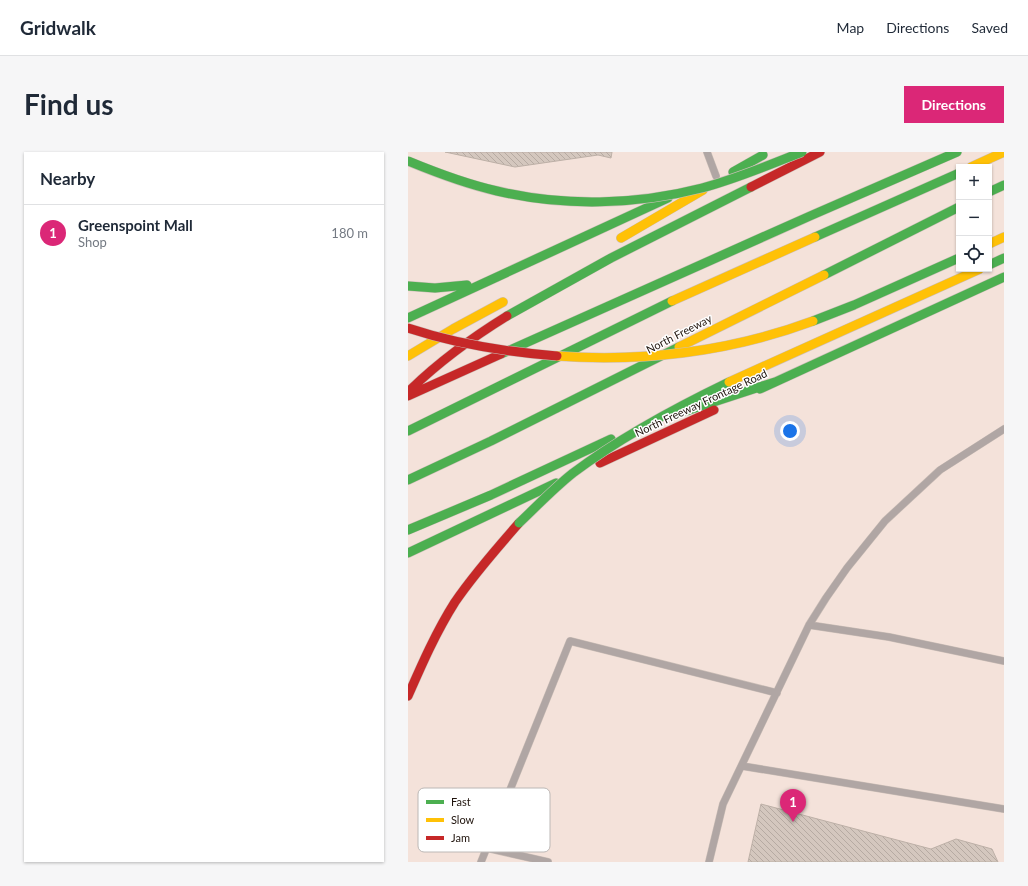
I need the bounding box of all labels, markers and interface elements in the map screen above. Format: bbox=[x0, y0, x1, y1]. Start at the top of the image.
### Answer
text: Gridwalk bbox=[20, 16, 96, 39]
text: Map bbox=[837, 19, 864, 36]
text: Directions bbox=[886, 19, 949, 36]
text: Saved bbox=[971, 19, 1008, 36]
button: Directions bbox=[904, 86, 1004, 123]
text: Find us bbox=[24, 87, 114, 121]
map controls bbox=[956, 164, 992, 272]
button: + bbox=[956, 164, 992, 200]
text: Nearby bbox=[40, 168, 95, 189]
button: − bbox=[956, 200, 992, 236]
text: Greenspoint Mall bbox=[78, 216, 193, 234]
text: 1 bbox=[49, 225, 57, 241]
text: 180 m bbox=[331, 225, 368, 241]
text: Shop bbox=[78, 234, 107, 250]
button: locate bbox=[956, 236, 992, 272]
street label: North Freeway bbox=[644, 311, 714, 356]
street label: North Freeway Frontage Road bbox=[633, 366, 769, 439]
your location bbox=[780, 421, 800, 441]
legend bbox=[418, 788, 550, 852]
pin: 1 bbox=[780, 789, 806, 822]
text: Fast bbox=[451, 795, 471, 808]
text: Slow bbox=[451, 813, 475, 826]
text: Jam bbox=[451, 831, 470, 844]

